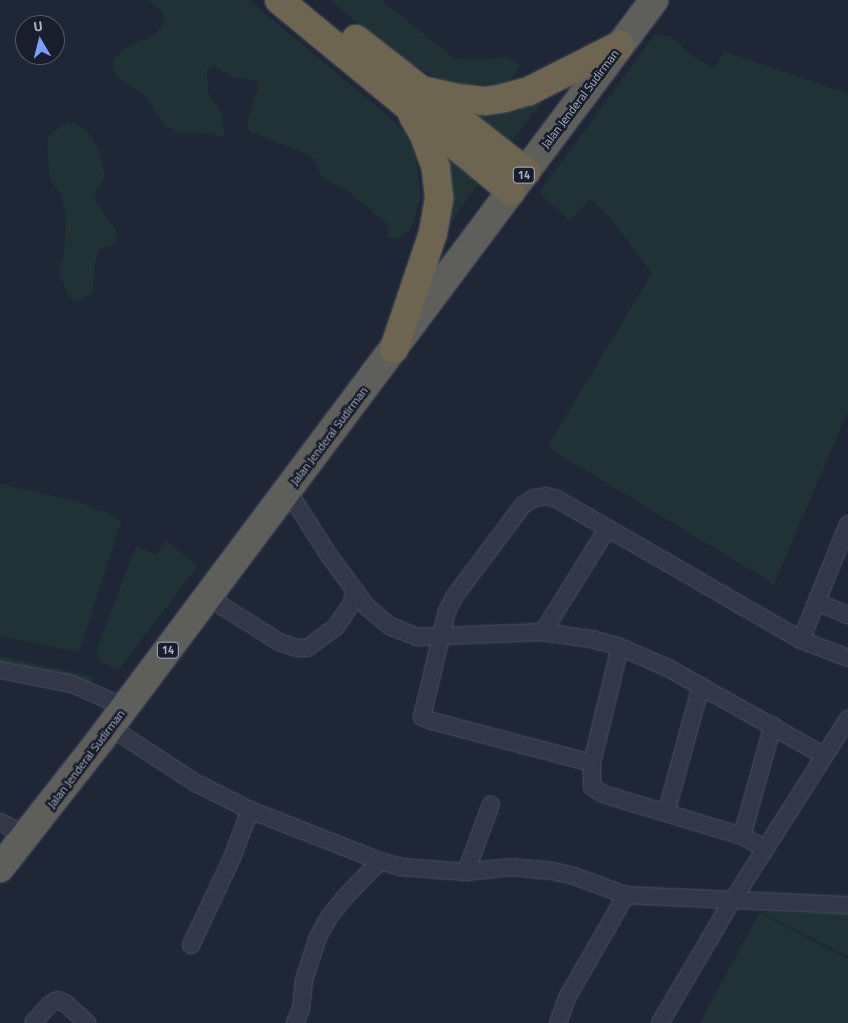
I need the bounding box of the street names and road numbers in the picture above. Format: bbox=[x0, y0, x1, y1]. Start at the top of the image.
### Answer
street label: Jalan Jenderal Sudirman bbox=[538, 47, 622, 151]
road number: 14 bbox=[513, 166, 535, 184]
street label: Jalan Jenderal Sudirman bbox=[287, 384, 371, 488]
road number: 14 bbox=[157, 642, 179, 658]
street label: Jalan Jenderal Sudirman bbox=[44, 707, 128, 811]

